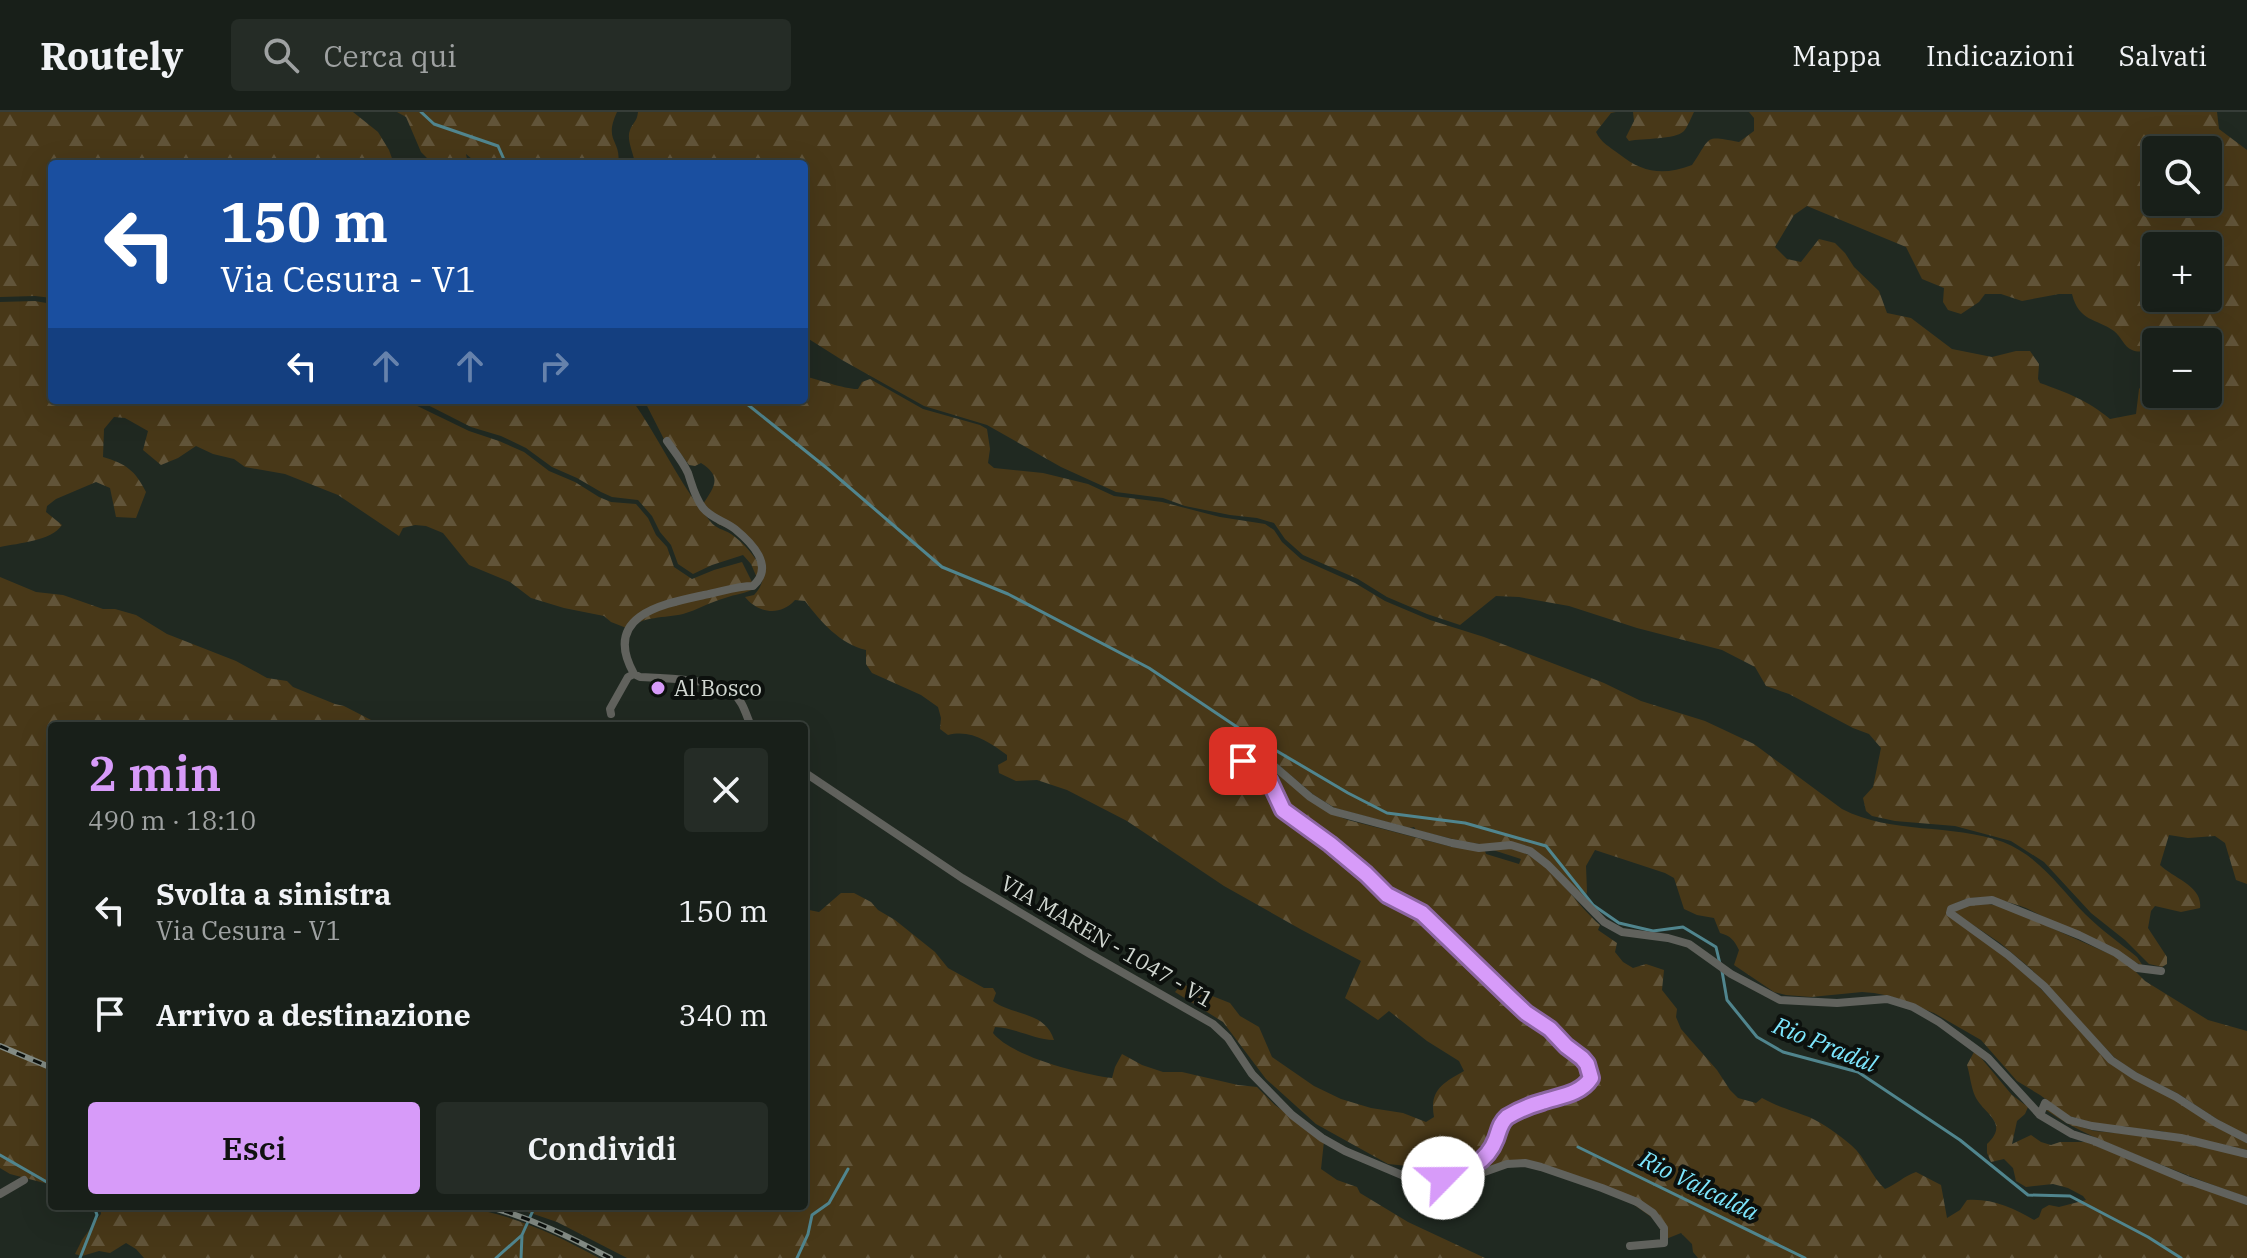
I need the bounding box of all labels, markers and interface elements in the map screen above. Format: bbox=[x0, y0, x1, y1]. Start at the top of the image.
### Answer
search box bbox=[231, 19, 791, 91]
text: Routely bbox=[40, 31, 183, 80]
icon: search bbox=[259, 33, 303, 77]
text: Cerca qui bbox=[323, 36, 457, 75]
text: Mappa bbox=[1792, 37, 1882, 74]
text: Indicazioni bbox=[1926, 37, 2075, 74]
text: Salvati bbox=[2119, 37, 2207, 74]
map controls bbox=[2142, 136, 2222, 408]
button: search bbox=[2142, 136, 2222, 216]
text: 150 m bbox=[220, 185, 388, 257]
icon: left bbox=[88, 192, 192, 296]
button: + bbox=[2142, 232, 2222, 312]
text: Via Cesura - V1 bbox=[220, 255, 477, 302]
button: − bbox=[2142, 328, 2222, 408]
icon: left bbox=[280, 344, 324, 388]
icon: ahead bbox=[364, 344, 408, 388]
icon: ahead bbox=[448, 344, 492, 388]
icon: right bbox=[532, 344, 576, 388]
place label: Al Bosco bbox=[674, 673, 762, 702]
marker: Al Bosco bbox=[649, 679, 667, 697]
pin bbox=[1209, 727, 1277, 795]
icon: arrive bbox=[1221, 739, 1265, 783]
text: 2 min bbox=[88, 742, 221, 804]
button: close bbox=[684, 748, 768, 832]
text: 490 m · 18:10 bbox=[88, 803, 256, 837]
street label: VIA MAREN - 1047 - V1 bbox=[996, 868, 1219, 1013]
text: Svolta a sinistra bbox=[156, 874, 391, 913]
icon: left bbox=[88, 888, 132, 932]
text: 150 m bbox=[678, 891, 768, 930]
text: Via Cesura - V1 bbox=[156, 913, 341, 947]
icon: arrive bbox=[88, 992, 132, 1036]
text: Arrivo a destinazione bbox=[156, 995, 471, 1034]
text: 340 m bbox=[678, 995, 768, 1034]
water label: Rio Pradàl bbox=[1768, 1008, 1883, 1080]
button: Esci bbox=[88, 1102, 420, 1194]
button: Condividi bbox=[436, 1102, 768, 1194]
position arrow bbox=[1401, 1136, 1485, 1220]
water label: Rio Valcalda bbox=[1634, 1142, 1764, 1228]

